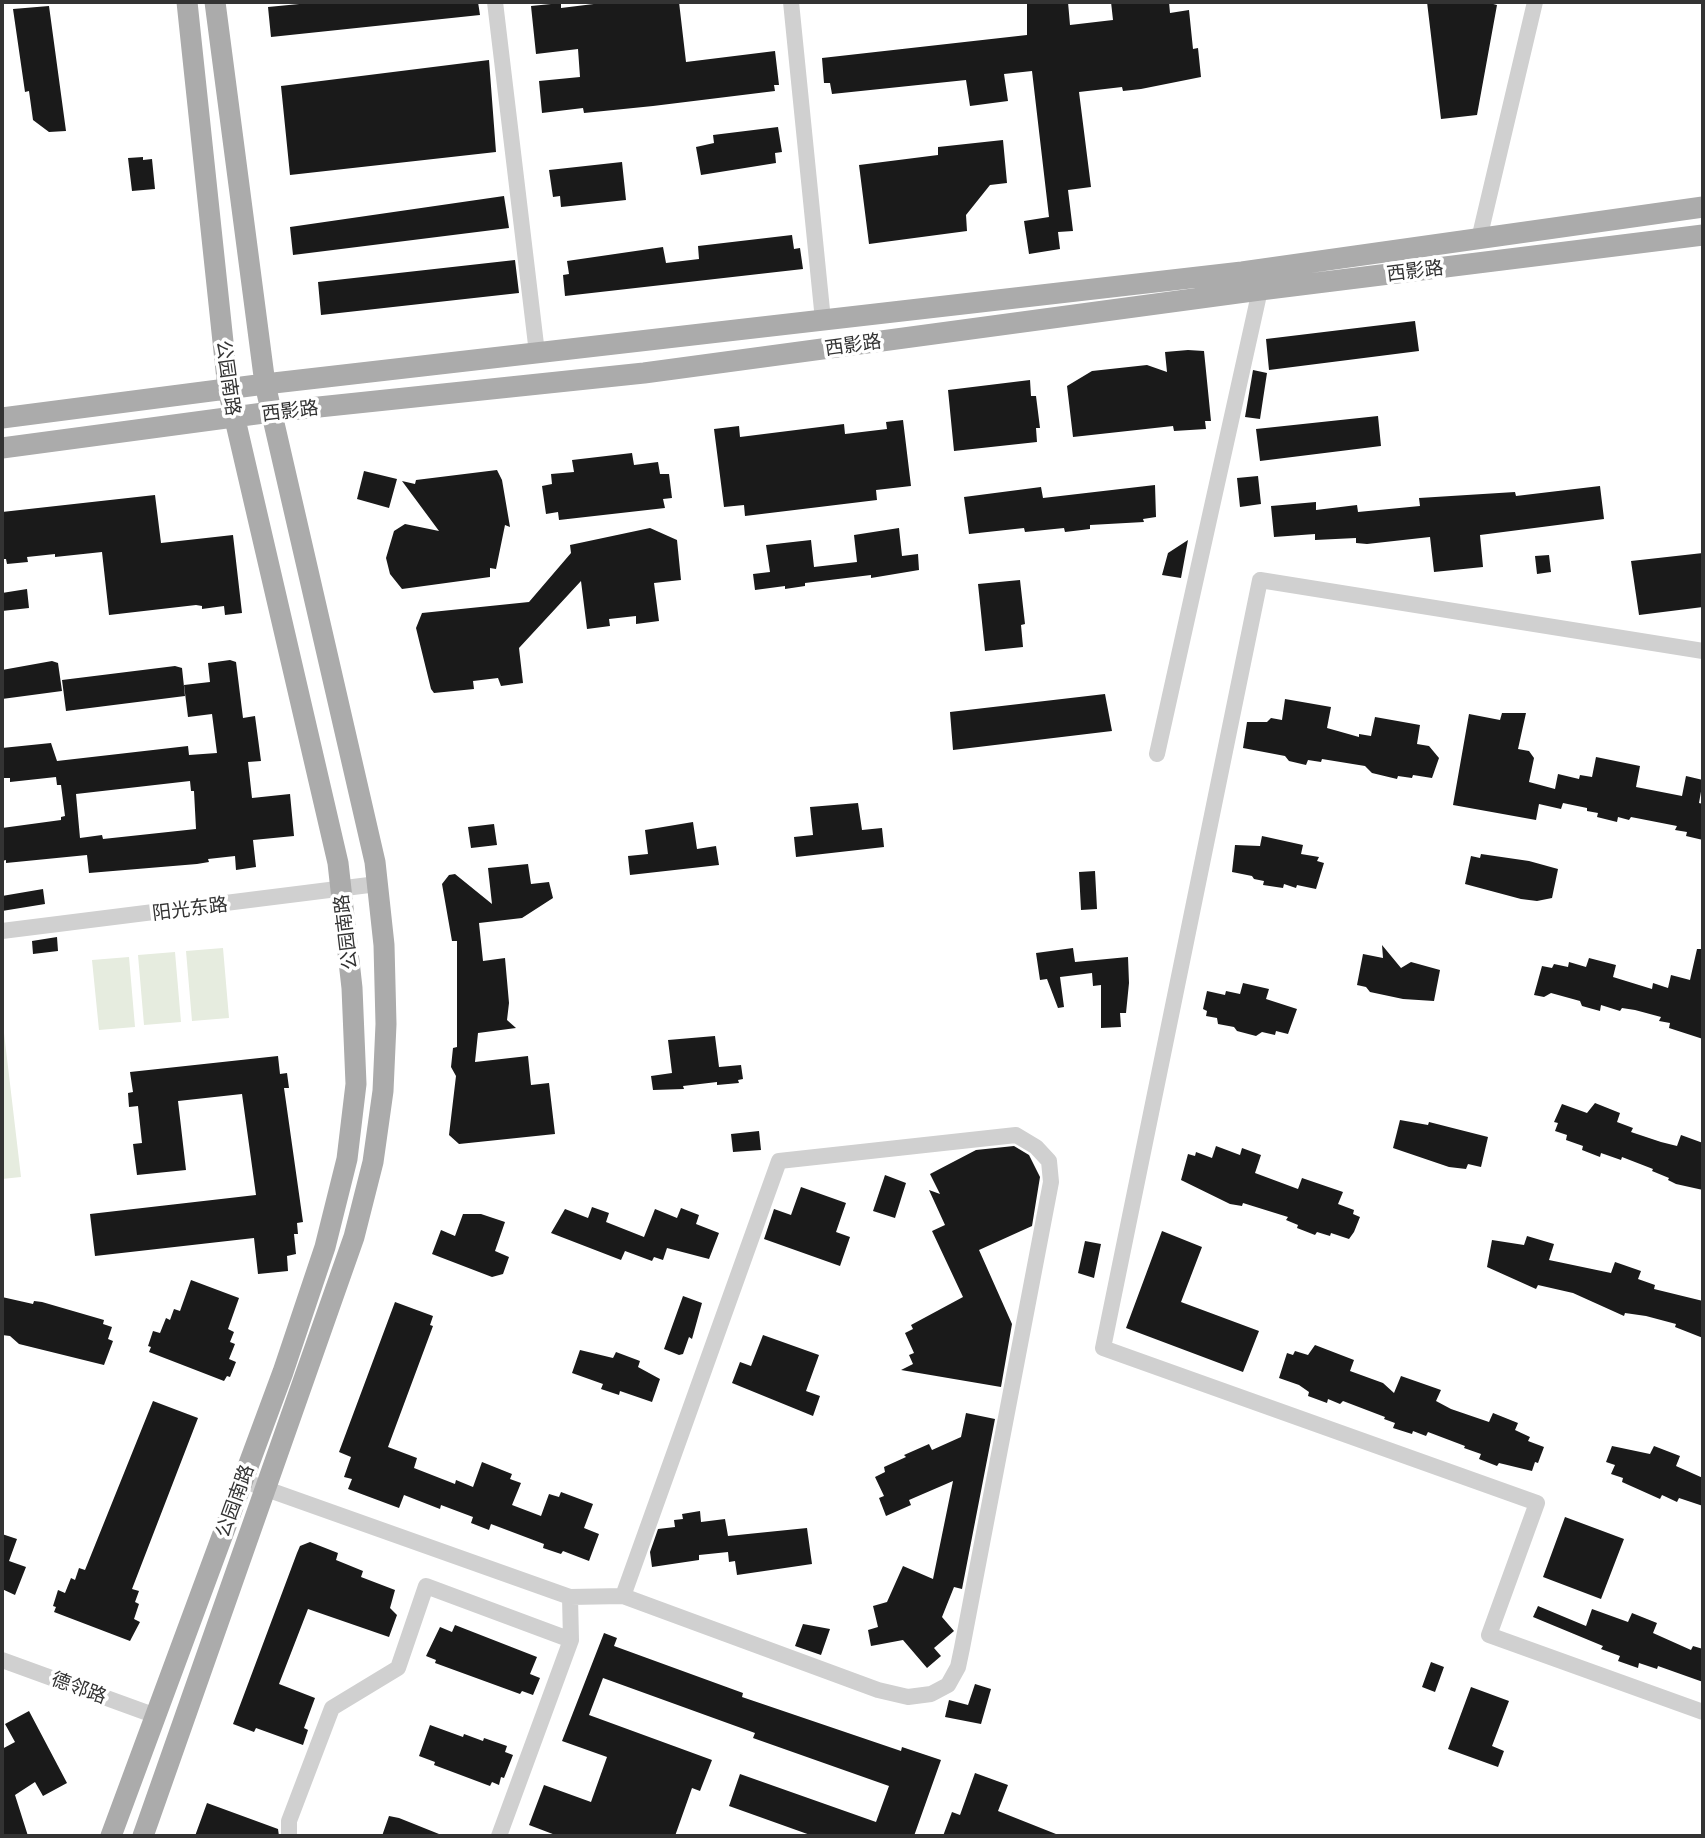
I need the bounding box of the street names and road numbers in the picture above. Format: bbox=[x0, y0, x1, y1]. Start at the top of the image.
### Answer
street label: 西影路 bbox=[1385, 256, 1445, 286]
street label: 西影路 bbox=[823, 330, 883, 360]
street label: 公园南路 bbox=[211, 339, 245, 417]
street label: 西影路 bbox=[260, 396, 320, 426]
street label: 阳光东路 bbox=[151, 893, 229, 925]
street label: 公园南路 bbox=[330, 893, 362, 971]
street label: 公园南路 bbox=[211, 1461, 259, 1541]
street label: 德邻路 bbox=[48, 1668, 110, 1708]

